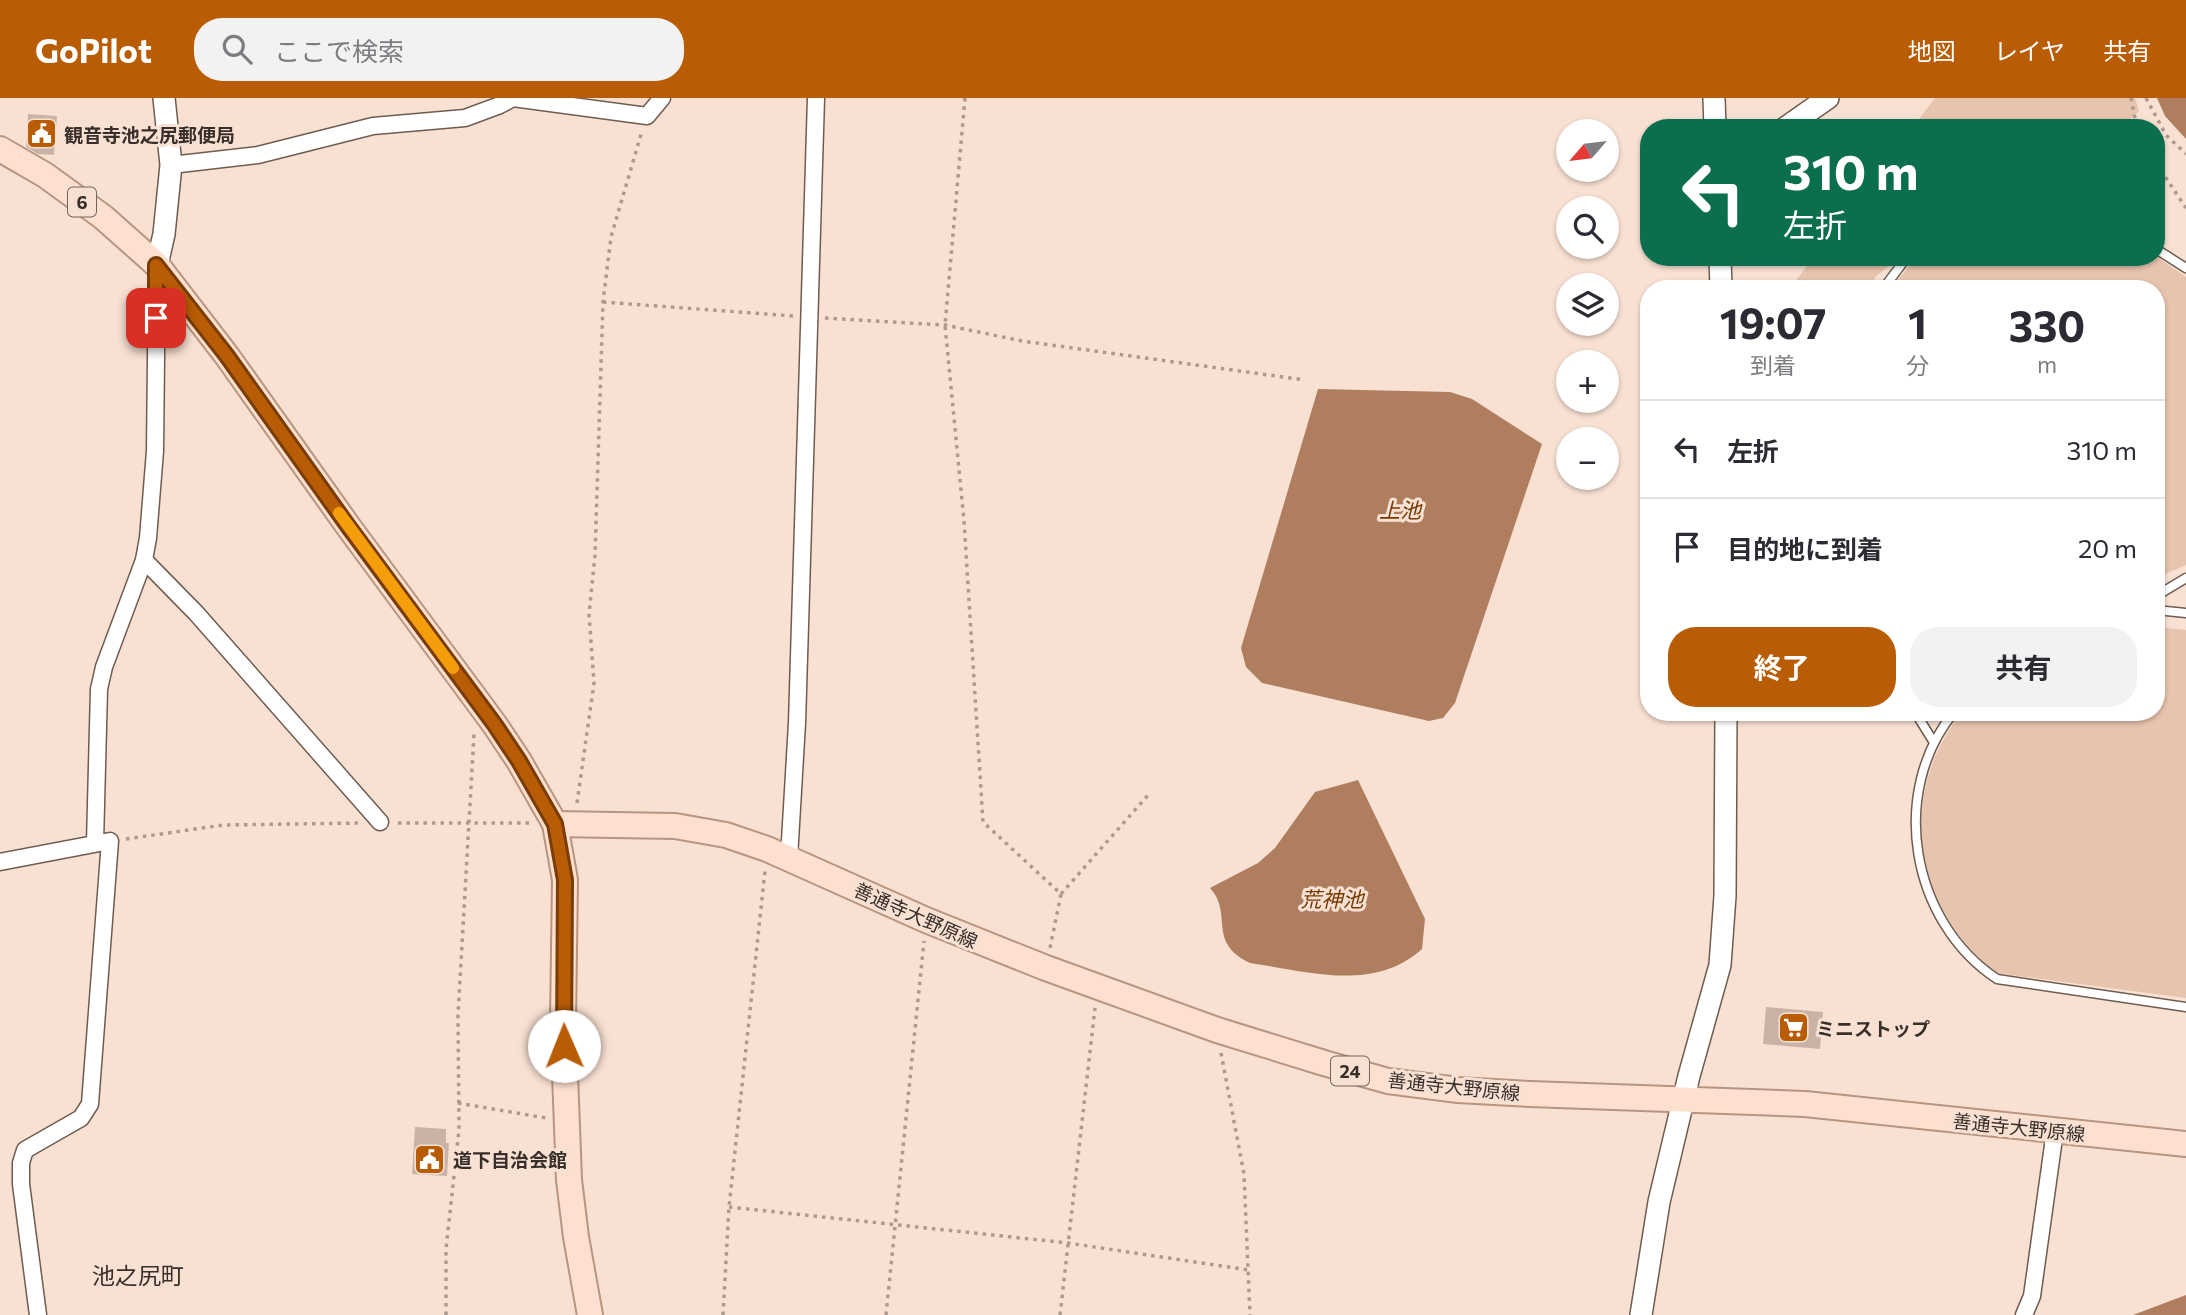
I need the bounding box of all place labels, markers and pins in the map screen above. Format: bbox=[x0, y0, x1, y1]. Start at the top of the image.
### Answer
public building icon: 観音寺池之尻郵便局 bbox=[24, 117, 58, 151]
place label: 観音寺池之尻郵便局 bbox=[64, 123, 235, 146]
pin bbox=[126, 288, 186, 348]
supermarket icon: ミニストップ bbox=[1776, 1011, 1810, 1045]
place label: ミニストップ bbox=[1816, 1017, 1930, 1040]
public building icon: 道下自治会館 bbox=[413, 1142, 447, 1176]
place label: 道下自治会館 bbox=[453, 1148, 567, 1171]

